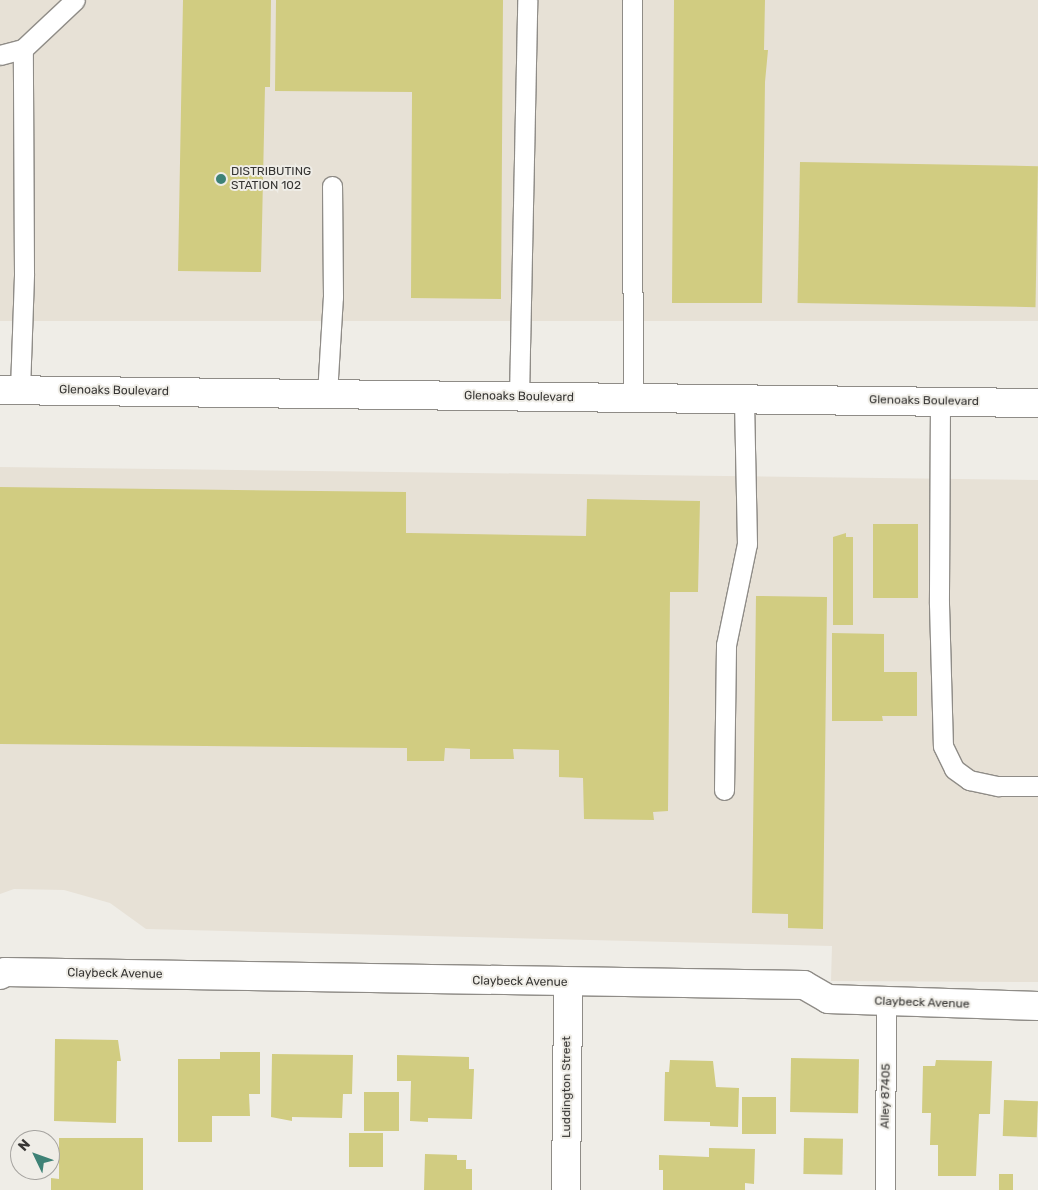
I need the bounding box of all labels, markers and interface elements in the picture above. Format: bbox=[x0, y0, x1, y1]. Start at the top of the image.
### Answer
place label: DISTRIBUTING STATION 102 bbox=[231, 165, 311, 193]
marker: DISTRIBUTING STATION 102 bbox=[215, 173, 227, 185]
street label: Glenoaks Boulevard bbox=[59, 383, 169, 399]
street label: Glenoaks Boulevard bbox=[464, 389, 574, 405]
street label: Glenoaks Boulevard bbox=[869, 393, 979, 409]
street label: Claybeck Avenue bbox=[67, 966, 163, 982]
street label: Claybeck Avenue bbox=[472, 974, 568, 990]
street label: Claybeck Avenue bbox=[874, 994, 970, 1012]
street label: Luddington Street bbox=[560, 1036, 574, 1138]
street label: Alley 87405 bbox=[878, 1063, 894, 1129]
north arrow bbox=[10, 1130, 60, 1180]
text: N bbox=[15, 1136, 34, 1155]

